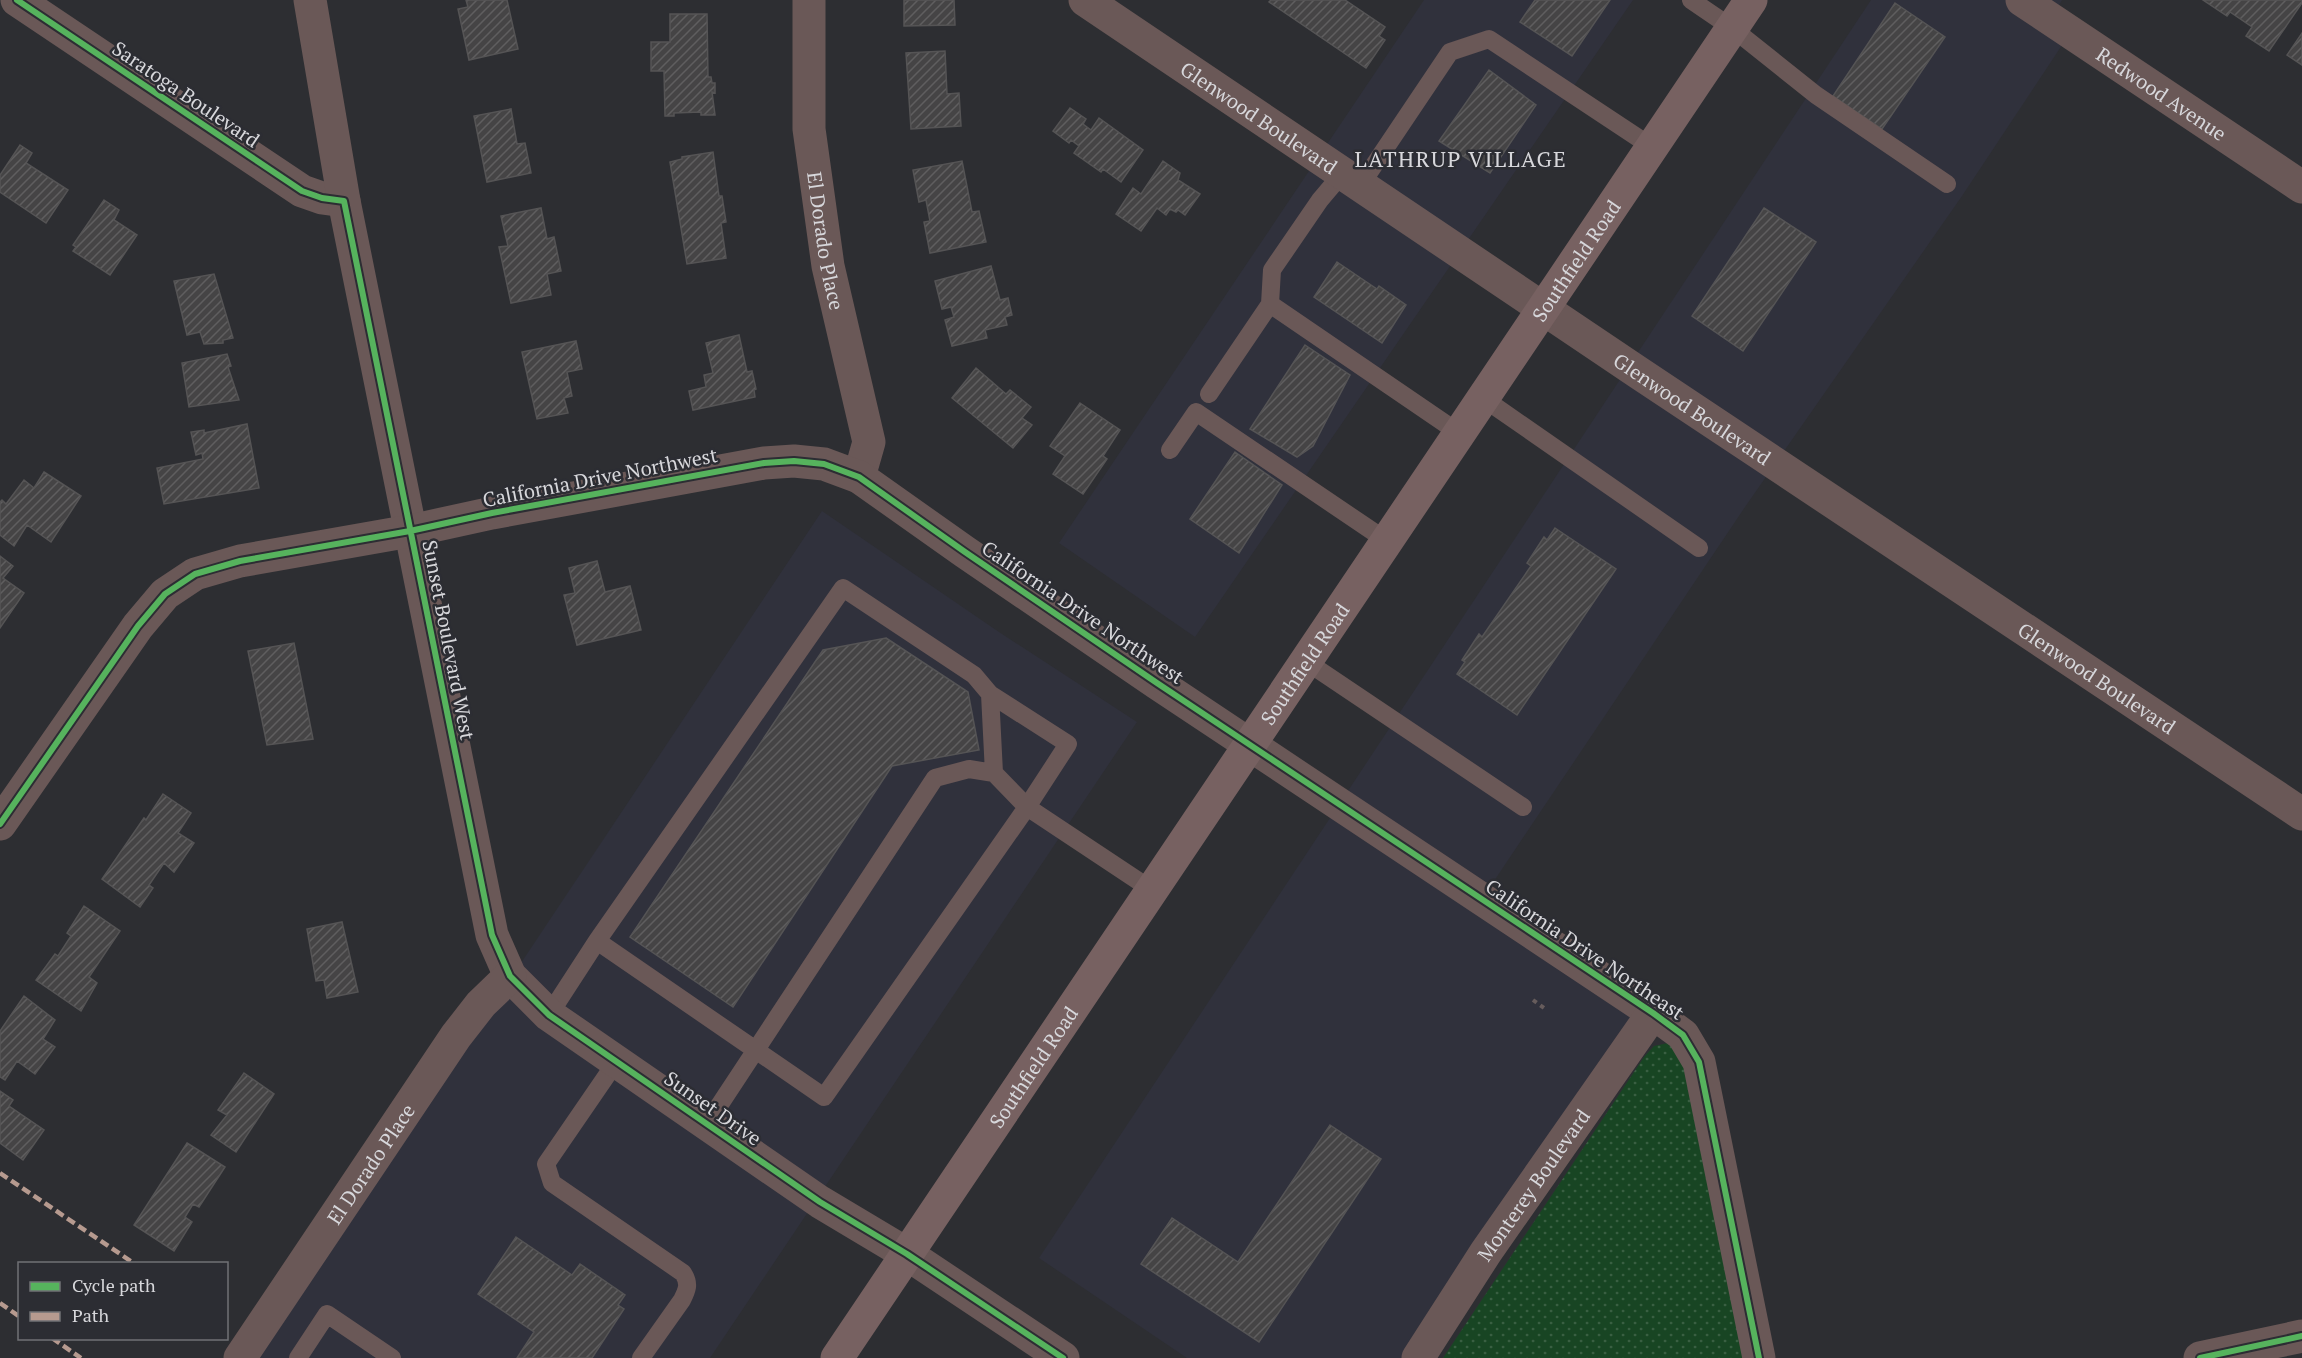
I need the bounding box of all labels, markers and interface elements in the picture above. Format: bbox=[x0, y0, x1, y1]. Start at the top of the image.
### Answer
street label: Saratoga Boulevard bbox=[107, 35, 265, 153]
street label: Redwood Avenue bbox=[2091, 40, 2232, 146]
street label: Glenwood Boulevard bbox=[1175, 55, 1343, 180]
district label: LATHRUP VILLAGE bbox=[1355, 144, 1567, 173]
street label: El Dorado Place bbox=[802, 170, 851, 312]
street label: Southfield Road bbox=[1525, 194, 1626, 327]
street label: Glenwood Boulevard bbox=[1608, 346, 1776, 471]
street label: California Drive Northwest bbox=[480, 441, 720, 513]
street label: California Drive Northwest bbox=[977, 534, 1190, 690]
street label: Sunset Boulevard West bbox=[416, 538, 482, 743]
street label: Southfield Road bbox=[1254, 598, 1355, 730]
street label: Glenwood Boulevard bbox=[2013, 616, 2181, 740]
street label: California Drive Northeast bbox=[1480, 872, 1690, 1026]
street label: Southfield Road bbox=[982, 1001, 1084, 1133]
street label: Sunset Drive bbox=[659, 1065, 767, 1151]
street label: El Dorado Place bbox=[320, 1098, 420, 1229]
street label: Monterey Boulevard bbox=[1470, 1103, 1596, 1266]
legend bbox=[18, 1262, 228, 1340]
text: Cycle path bbox=[72, 1273, 156, 1297]
text: Path bbox=[72, 1303, 109, 1327]

